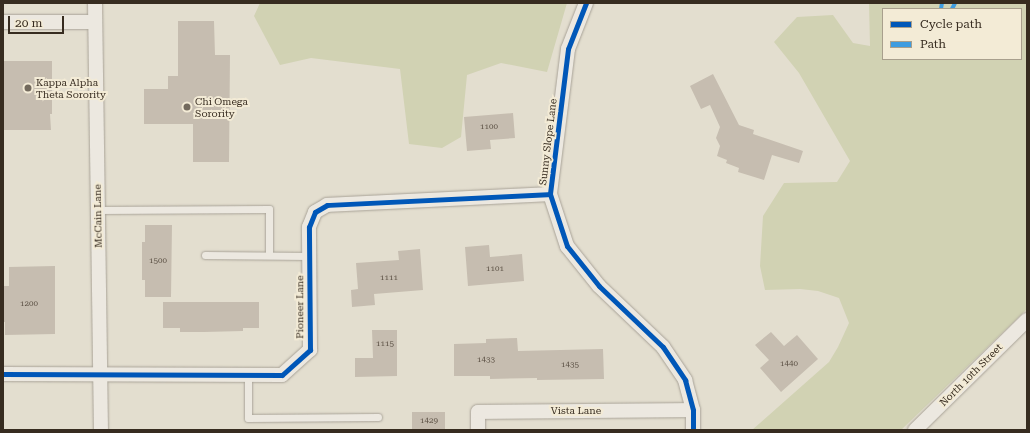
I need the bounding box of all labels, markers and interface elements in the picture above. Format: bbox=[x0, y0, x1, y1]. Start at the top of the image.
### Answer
scale bar bbox=[10, 8, 66, 34]
legend bbox=[882, 8, 1022, 60]
text: 20 m bbox=[15, 16, 42, 30]
text: Cycle path bbox=[920, 17, 982, 31]
text: Path bbox=[920, 37, 946, 51]
place label: Kappa Alpha Theta Sorority bbox=[36, 76, 106, 100]
marker: Kappa Alpha Theta Sorority bbox=[23, 83, 33, 93]
place label: Chi Omega Sorority bbox=[195, 95, 248, 118]
street label: Sunny Slope Lane bbox=[537, 98, 559, 186]
marker: Chi Omega Sorority bbox=[182, 102, 192, 112]
house number: 1100 bbox=[480, 122, 498, 132]
street label: McCain Lane bbox=[91, 184, 105, 248]
house number: 1500 bbox=[149, 256, 167, 266]
house number: 1101 bbox=[486, 264, 504, 274]
house number: 1111 bbox=[380, 273, 398, 283]
street label: Pioneer Lane bbox=[294, 275, 306, 339]
house number: 1200 bbox=[20, 299, 38, 309]
house number: 1115 bbox=[376, 339, 394, 349]
street label: North 10th Street bbox=[937, 341, 1005, 409]
house number: 1433 bbox=[477, 355, 495, 365]
house number: 1440 bbox=[780, 359, 798, 369]
house number: 1435 bbox=[561, 360, 579, 370]
street label: Vista Lane bbox=[551, 405, 601, 417]
house number: 1429 bbox=[420, 416, 438, 426]

